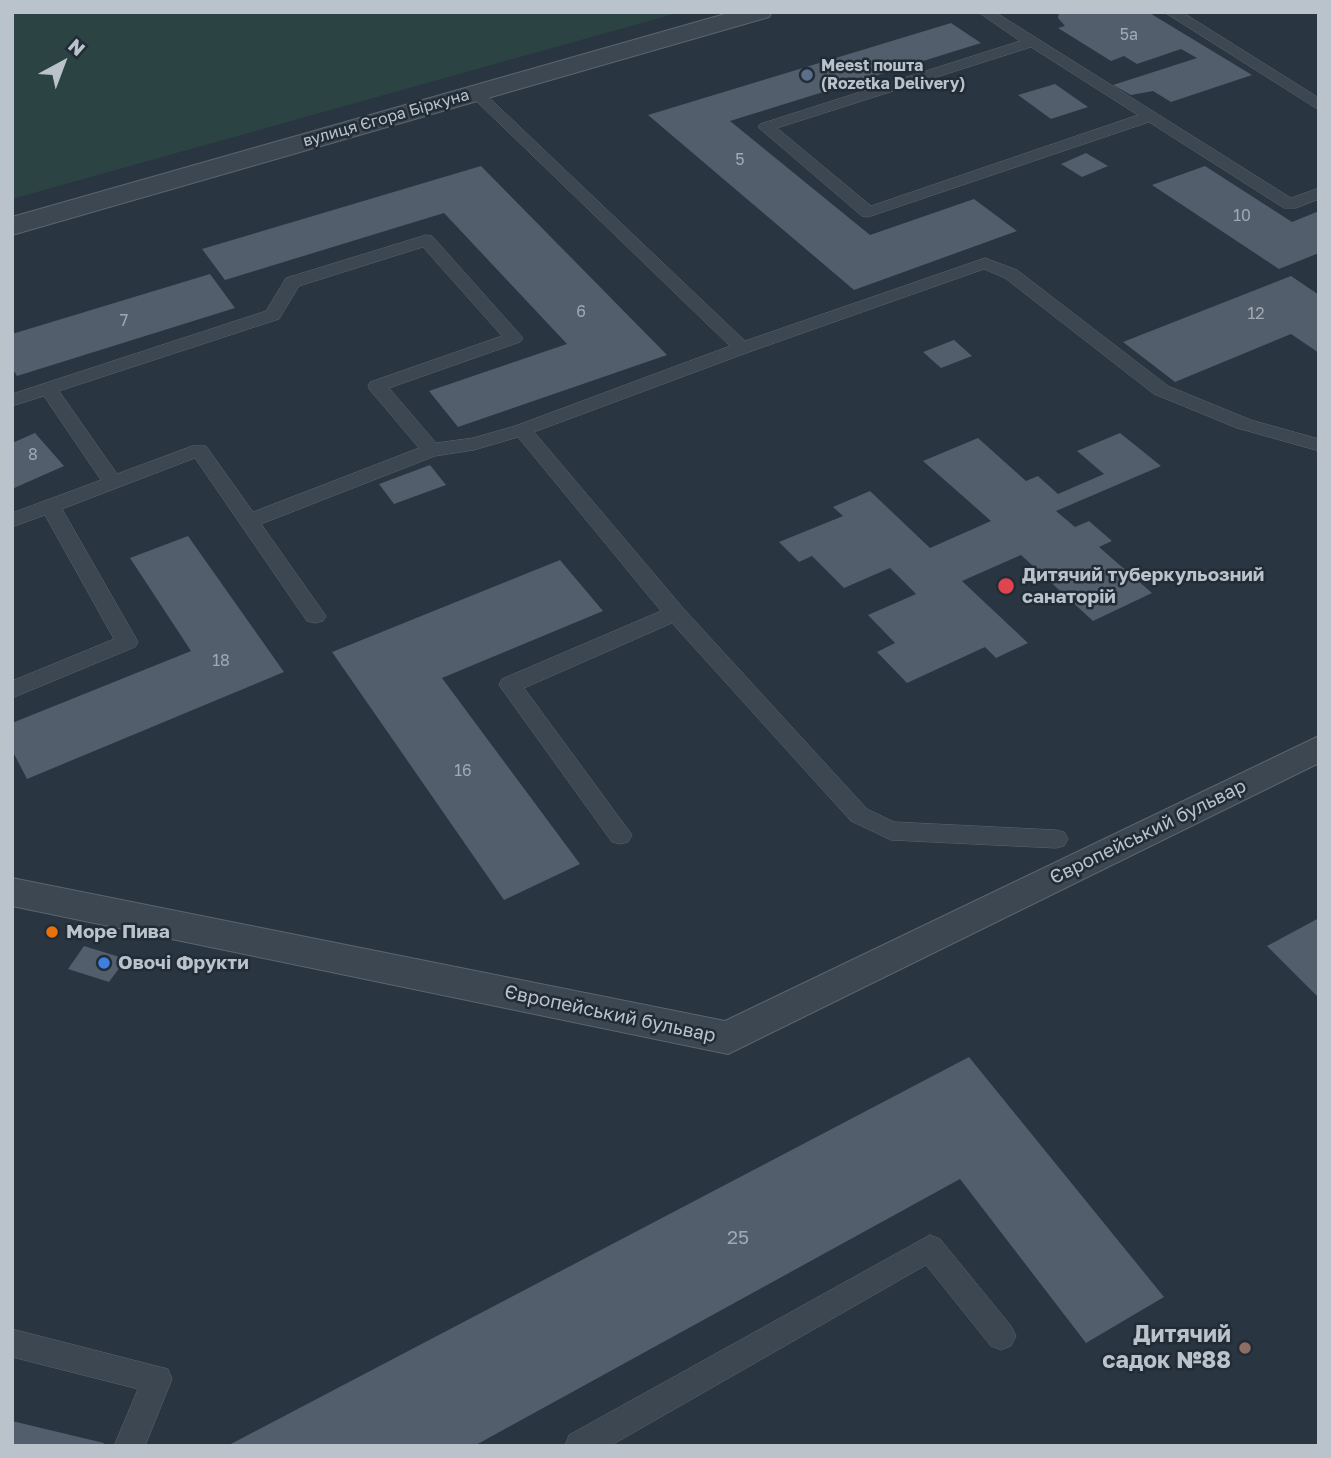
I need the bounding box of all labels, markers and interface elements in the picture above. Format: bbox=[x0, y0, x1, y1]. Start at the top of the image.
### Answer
house number: 5а bbox=[1120, 25, 1138, 45]
north arrow bbox=[28, 28, 98, 98]
text: N bbox=[64, 33, 90, 60]
place label: Meest пошта (Rozetka Delivery) bbox=[821, 56, 965, 94]
marker: Meest пошта (Rozetka Delivery) bbox=[799, 67, 815, 83]
street label: вулиця Єгора Біркуна bbox=[301, 85, 471, 151]
house number: 5 bbox=[735, 150, 745, 170]
house number: 10 bbox=[1233, 206, 1251, 226]
house number: 6 bbox=[576, 302, 586, 322]
house number: 12 bbox=[1247, 304, 1265, 324]
house number: 7 bbox=[120, 311, 128, 331]
house number: 8 bbox=[28, 445, 38, 465]
place label: Дитячий туберкульозний санаторій bbox=[1022, 564, 1264, 608]
marker: Дитячий туберкульозний санаторій bbox=[996, 576, 1016, 596]
house number: 18 bbox=[212, 651, 230, 671]
house number: 16 bbox=[454, 761, 472, 781]
street label: Європейський бульвар bbox=[1046, 775, 1250, 889]
place label: Море Пива bbox=[66, 921, 170, 943]
marker: Море Пива bbox=[44, 924, 60, 940]
place label: Овочі Фрукти bbox=[118, 952, 249, 974]
marker: Овочі Фрукти bbox=[96, 955, 112, 971]
street label: Європейський бульвар bbox=[502, 980, 718, 1048]
house number: 25 bbox=[727, 1227, 749, 1249]
place label: Дитячий садок №88 bbox=[1102, 1321, 1231, 1375]
marker: Дитячий садок №88 bbox=[1237, 1340, 1253, 1356]

